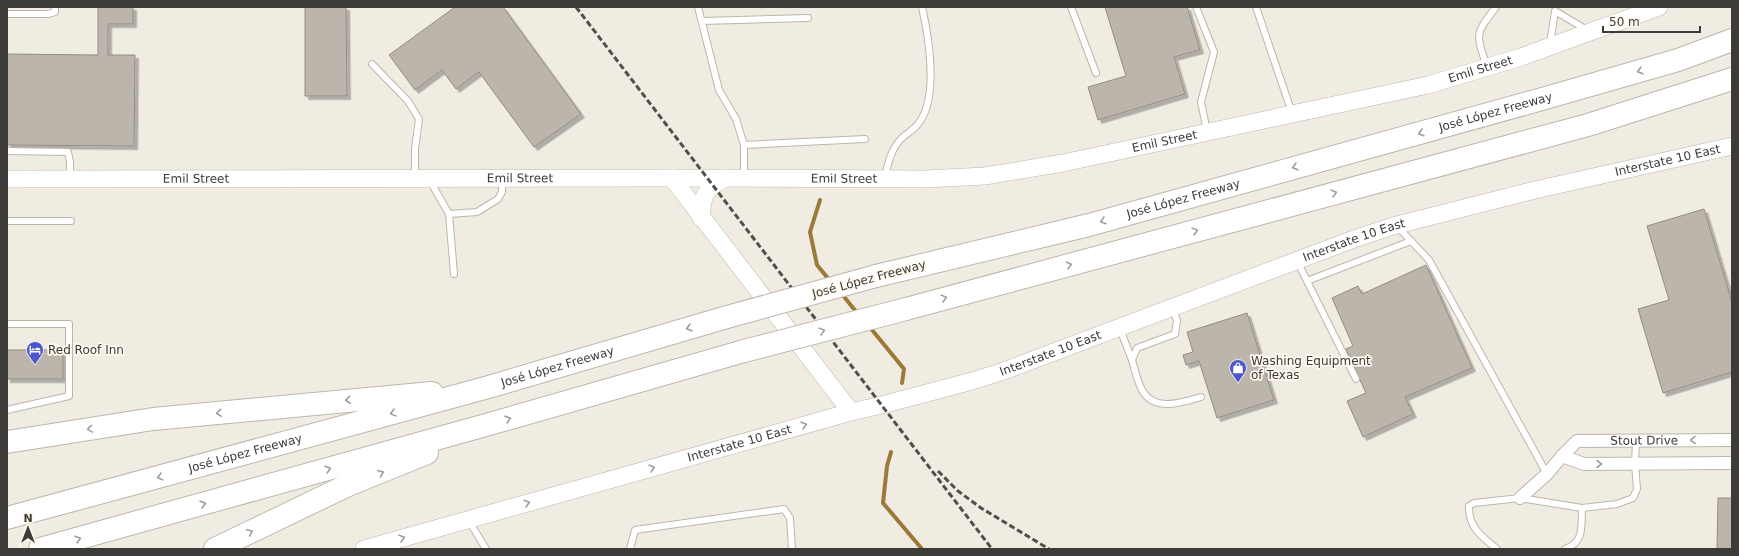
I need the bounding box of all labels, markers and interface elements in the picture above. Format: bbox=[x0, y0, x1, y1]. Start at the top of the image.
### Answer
scale bar bbox=[1603, 8, 1700, 34]
text: 50 m bbox=[1609, 15, 1640, 29]
street label: Emil Street bbox=[1447, 53, 1514, 86]
one-way arrow bbox=[1637, 66, 1644, 75]
street label: José López Freeway bbox=[1436, 89, 1554, 135]
street label: Emil Street bbox=[1131, 127, 1199, 155]
one-way arrow bbox=[1417, 128, 1424, 136]
street label: Interstate 10 East bbox=[1614, 142, 1722, 179]
one-way arrow bbox=[1292, 162, 1299, 171]
street label: Emil Street bbox=[487, 171, 553, 185]
street label: Emil Street bbox=[163, 172, 229, 186]
street label: Emil Street bbox=[811, 172, 877, 186]
street label: José López Freeway bbox=[1124, 176, 1242, 221]
one-way arrow bbox=[1330, 189, 1337, 198]
one-way arrow bbox=[1100, 216, 1107, 225]
street label: Interstate 10 East bbox=[1301, 216, 1407, 265]
one-way arrow bbox=[1191, 227, 1198, 235]
street label: José López Freeway bbox=[810, 257, 927, 301]
one-way arrow bbox=[1066, 261, 1072, 269]
one-way arrow bbox=[940, 295, 947, 303]
one-way arrow bbox=[686, 323, 693, 332]
one-way arrow bbox=[819, 327, 826, 335]
street label: Interstate 10 East bbox=[998, 328, 1103, 379]
hotel icon: Red Roof Inn bbox=[25, 340, 45, 365]
place label: Red Roof Inn bbox=[48, 343, 124, 357]
street label: José López Freeway bbox=[498, 344, 616, 390]
place label: Washing Equipment of Texas bbox=[1251, 354, 1371, 382]
shop icon: Washing Equipment of Texas bbox=[1228, 358, 1248, 383]
one-way arrow bbox=[345, 396, 351, 405]
one-way arrow bbox=[216, 409, 222, 418]
one-way arrow bbox=[390, 409, 396, 417]
one-way arrow bbox=[504, 415, 511, 424]
one-way arrow bbox=[800, 421, 807, 430]
street label: Interstate 10 East bbox=[686, 422, 793, 465]
one-way arrow bbox=[87, 424, 93, 433]
street label: José López Freeway bbox=[186, 431, 304, 476]
street label: Stout Drive bbox=[1610, 433, 1678, 448]
one-way arrow bbox=[1690, 436, 1696, 444]
one-way arrow bbox=[1596, 460, 1602, 468]
one-way arrow bbox=[648, 464, 655, 473]
one-way arrow bbox=[325, 465, 332, 474]
one-way arrow bbox=[377, 469, 384, 477]
one-way arrow bbox=[156, 472, 163, 481]
one-way arrow bbox=[523, 499, 530, 508]
one-way arrow bbox=[199, 500, 206, 509]
north arrow bbox=[8, 508, 48, 548]
text: N bbox=[23, 512, 33, 525]
one-way arrow bbox=[246, 529, 253, 537]
one-way arrow bbox=[75, 535, 81, 543]
one-way arrow bbox=[398, 535, 405, 543]

